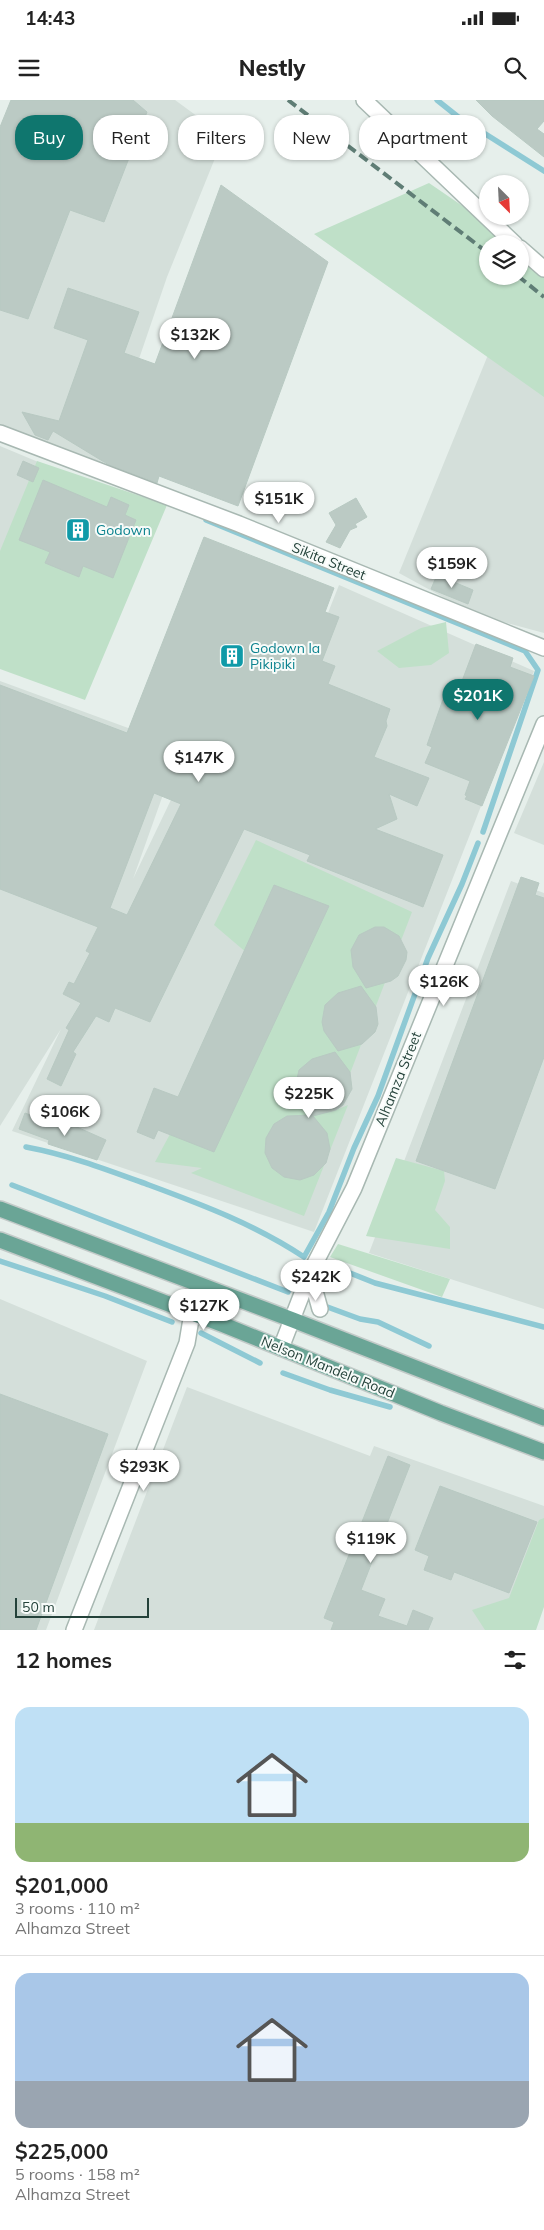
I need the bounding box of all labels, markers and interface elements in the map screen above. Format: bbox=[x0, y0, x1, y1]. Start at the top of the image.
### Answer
text: 14:43 bbox=[25, 6, 75, 30]
icon: menu bbox=[15, 54, 43, 82]
text: Nestly bbox=[239, 54, 305, 82]
icon: search bbox=[501, 54, 529, 82]
chip: Buy bbox=[15, 115, 83, 160]
chip: Rent bbox=[93, 115, 168, 160]
chip: Filters bbox=[178, 115, 264, 160]
chip: New bbox=[274, 115, 349, 160]
chip: Apartment bbox=[359, 115, 486, 160]
north arrow bbox=[479, 175, 529, 225]
map controls bbox=[479, 175, 529, 285]
button: layers bbox=[479, 235, 529, 285]
pin: $132K bbox=[160, 318, 230, 360]
text: $132K bbox=[170, 324, 220, 344]
pin: $151K bbox=[244, 482, 314, 524]
text: $151K bbox=[254, 488, 304, 508]
building icon: Godown bbox=[65, 517, 91, 543]
place label: Godown bbox=[96, 521, 151, 539]
street label: Sikita Street bbox=[289, 538, 369, 584]
pin: $159K bbox=[417, 546, 487, 589]
text: $159K bbox=[427, 553, 477, 573]
place label: Godown la Pikipiki bbox=[250, 639, 320, 673]
building icon: Godown la Pikipiki bbox=[219, 643, 245, 669]
pin: $201K bbox=[443, 678, 513, 721]
text: $201K bbox=[453, 685, 503, 705]
pin: $147K bbox=[164, 740, 234, 783]
text: $147K bbox=[174, 747, 224, 767]
pin: $126K bbox=[409, 964, 479, 1007]
text: $126K bbox=[419, 971, 469, 991]
street label: Alhamza Street bbox=[371, 1029, 425, 1129]
pin: $225K bbox=[274, 1076, 344, 1119]
text: $225K bbox=[284, 1083, 334, 1103]
pin: $106K bbox=[30, 1094, 100, 1137]
text: $106K bbox=[40, 1101, 90, 1121]
pin: $242K bbox=[281, 1260, 351, 1302]
text: $242K bbox=[291, 1266, 341, 1286]
pin: $127K bbox=[169, 1288, 239, 1331]
text: $127K bbox=[179, 1295, 229, 1315]
street label: Nelson Mandela Road bbox=[259, 1332, 397, 1402]
pin: $293K bbox=[109, 1450, 179, 1492]
text: $293K bbox=[119, 1456, 169, 1476]
pin: $119K bbox=[336, 1522, 406, 1564]
text: $119K bbox=[346, 1528, 396, 1548]
scale bar bbox=[15, 1595, 149, 1618]
text: 50 m bbox=[22, 1598, 55, 1616]
icon: filters bbox=[501, 1646, 529, 1674]
text: 12 homes bbox=[15, 1647, 112, 1673]
icon: home bbox=[227, 1740, 317, 1830]
text: $201,000 bbox=[15, 1872, 108, 1898]
text: 3 rooms · 110 m² bbox=[15, 1898, 140, 1918]
text: Alhamza Street bbox=[15, 1918, 130, 1938]
icon: home bbox=[227, 2005, 317, 2095]
text: $225,000 bbox=[15, 2138, 108, 2164]
text: 5 rooms · 158 m² bbox=[15, 2164, 140, 2184]
text: Alhamza Street bbox=[15, 2184, 130, 2204]

